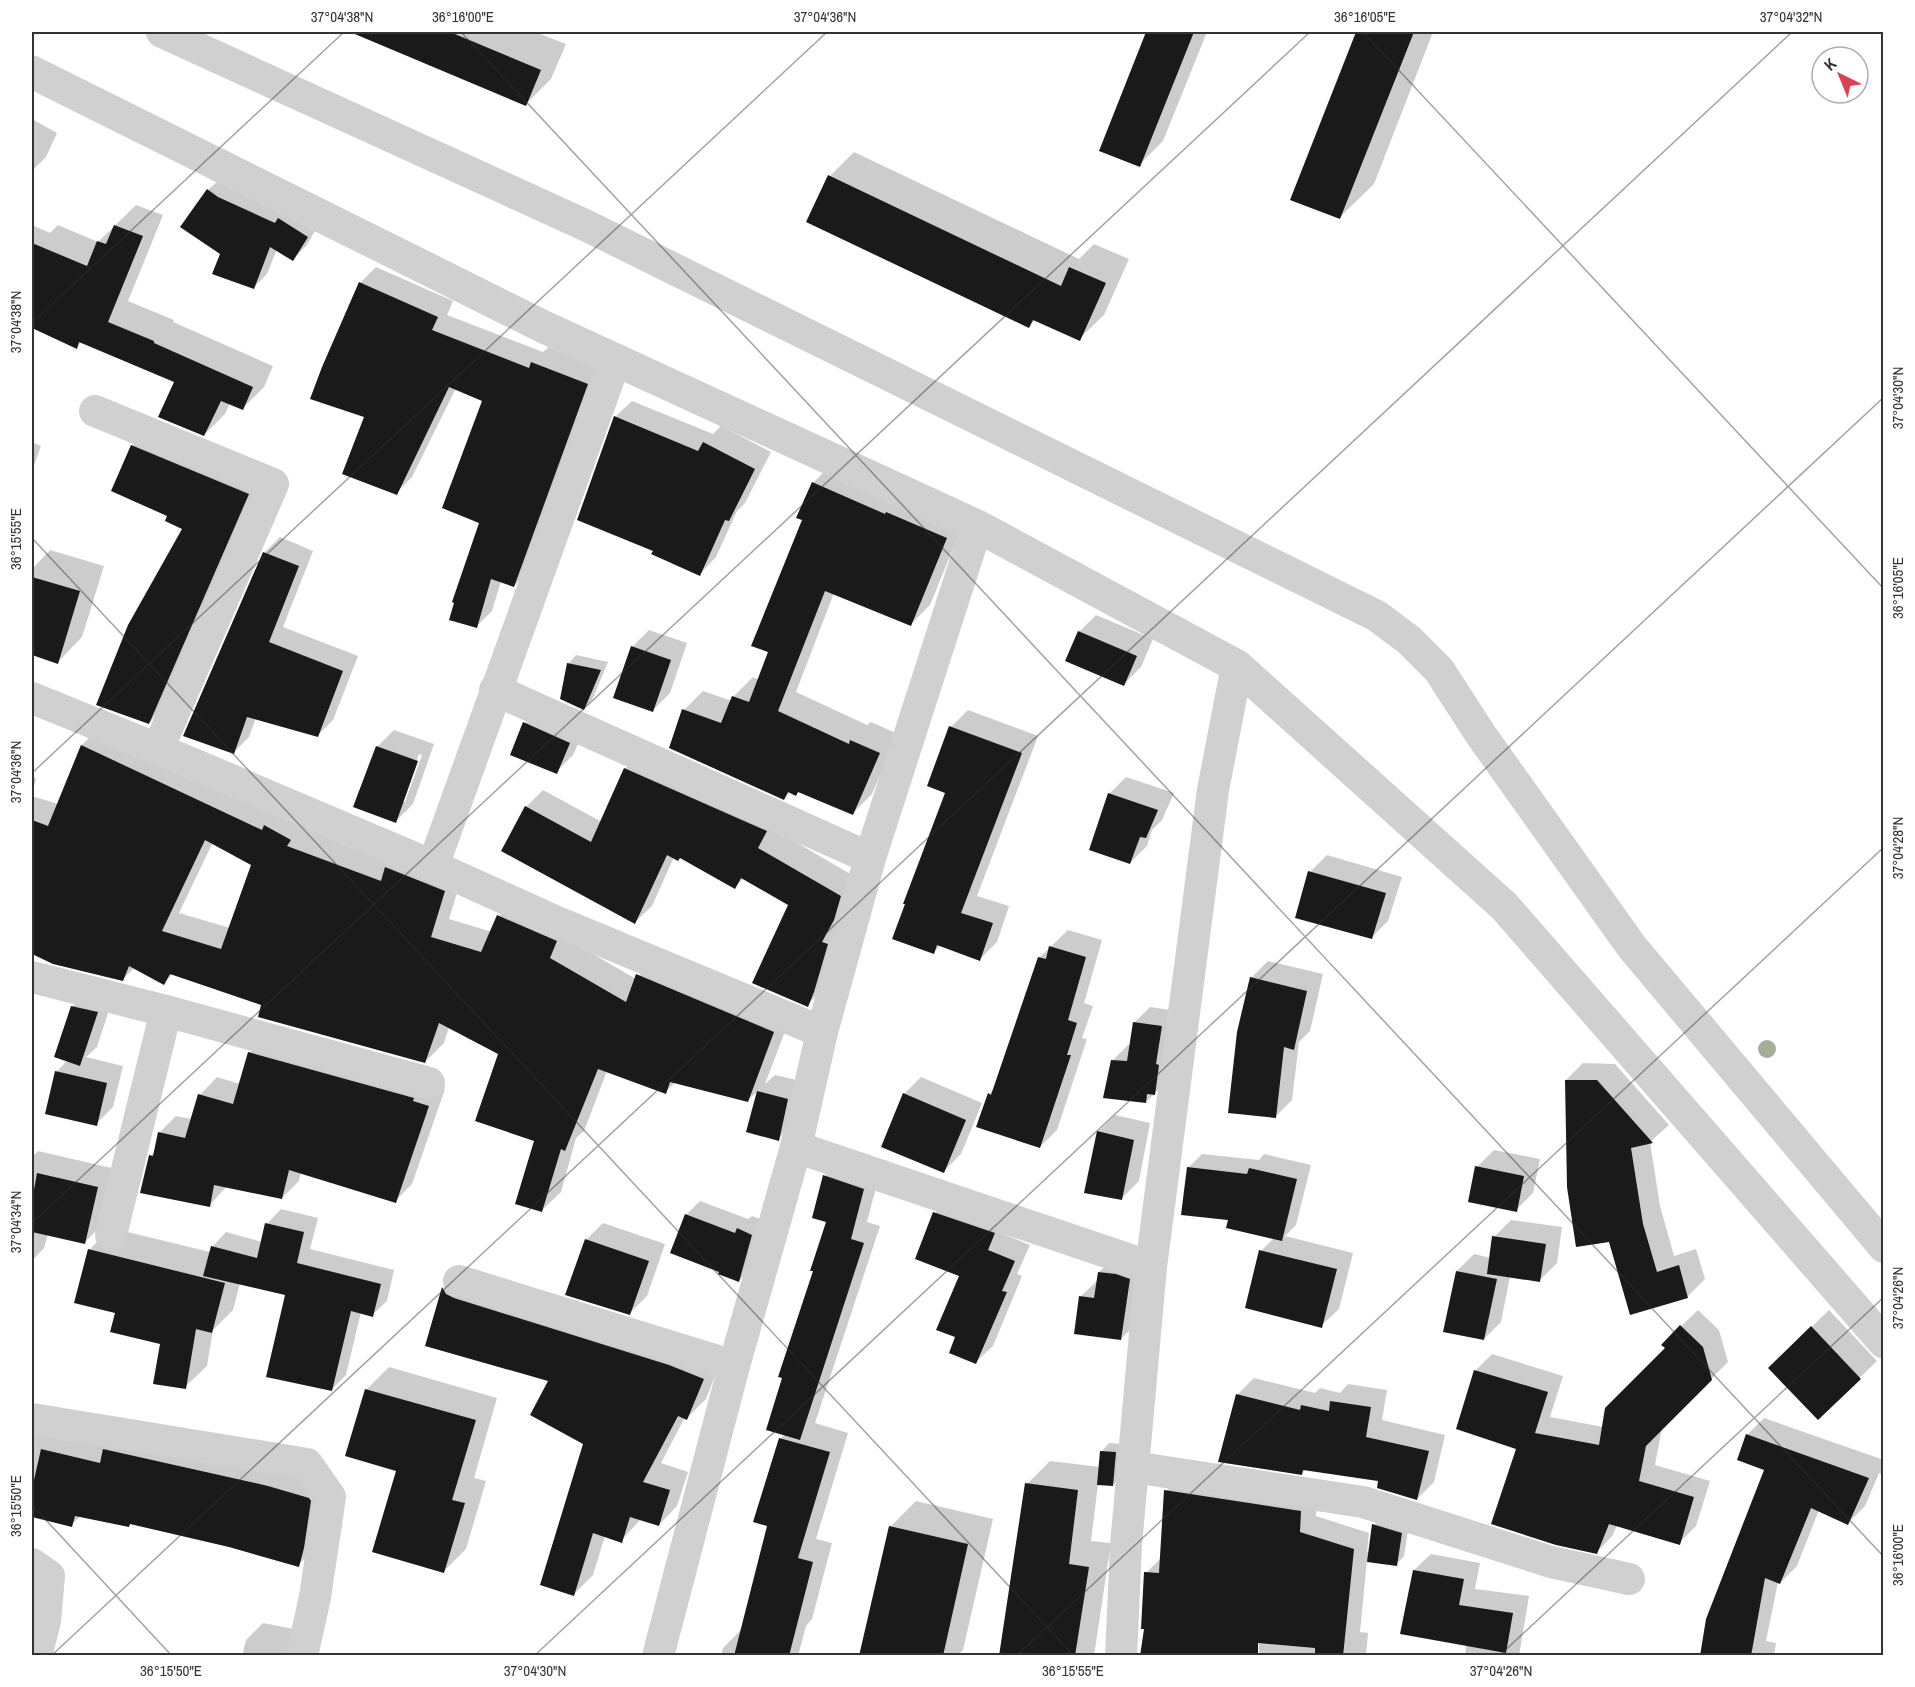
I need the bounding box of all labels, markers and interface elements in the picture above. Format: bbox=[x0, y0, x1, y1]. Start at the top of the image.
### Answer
text: 37°04'38"N bbox=[311, 6, 373, 27]
text: 36°16'00"E bbox=[432, 6, 494, 27]
text: 37°04'36"N bbox=[794, 6, 856, 27]
text: 36°16'05"E bbox=[1334, 6, 1396, 27]
text: 37°04'32"N bbox=[1760, 6, 1822, 27]
north arrow bbox=[1810, 45, 1870, 105]
text: K bbox=[1819, 52, 1841, 75]
text: 37°04'38"N bbox=[5, 291, 26, 353]
text: 37°04'30"N bbox=[1887, 367, 1908, 429]
text: 36°15'55"E bbox=[5, 508, 26, 570]
text: 36°16'05"E bbox=[1887, 557, 1908, 619]
text: 37°04'36"N bbox=[5, 741, 26, 803]
text: 37°04'28"N bbox=[1887, 817, 1908, 879]
text: 37°04'34"N bbox=[5, 1191, 26, 1253]
text: 37°04'26"N bbox=[1887, 1267, 1908, 1329]
text: 36°15'50"E bbox=[5, 1475, 26, 1537]
text: 36°16'00"E bbox=[1887, 1524, 1908, 1586]
text: 36°15'50"E bbox=[140, 1660, 202, 1681]
text: 37°04'30"N bbox=[504, 1660, 566, 1681]
text: 36°15'55"E bbox=[1042, 1660, 1104, 1681]
text: 37°04'26"N bbox=[1470, 1660, 1532, 1681]

